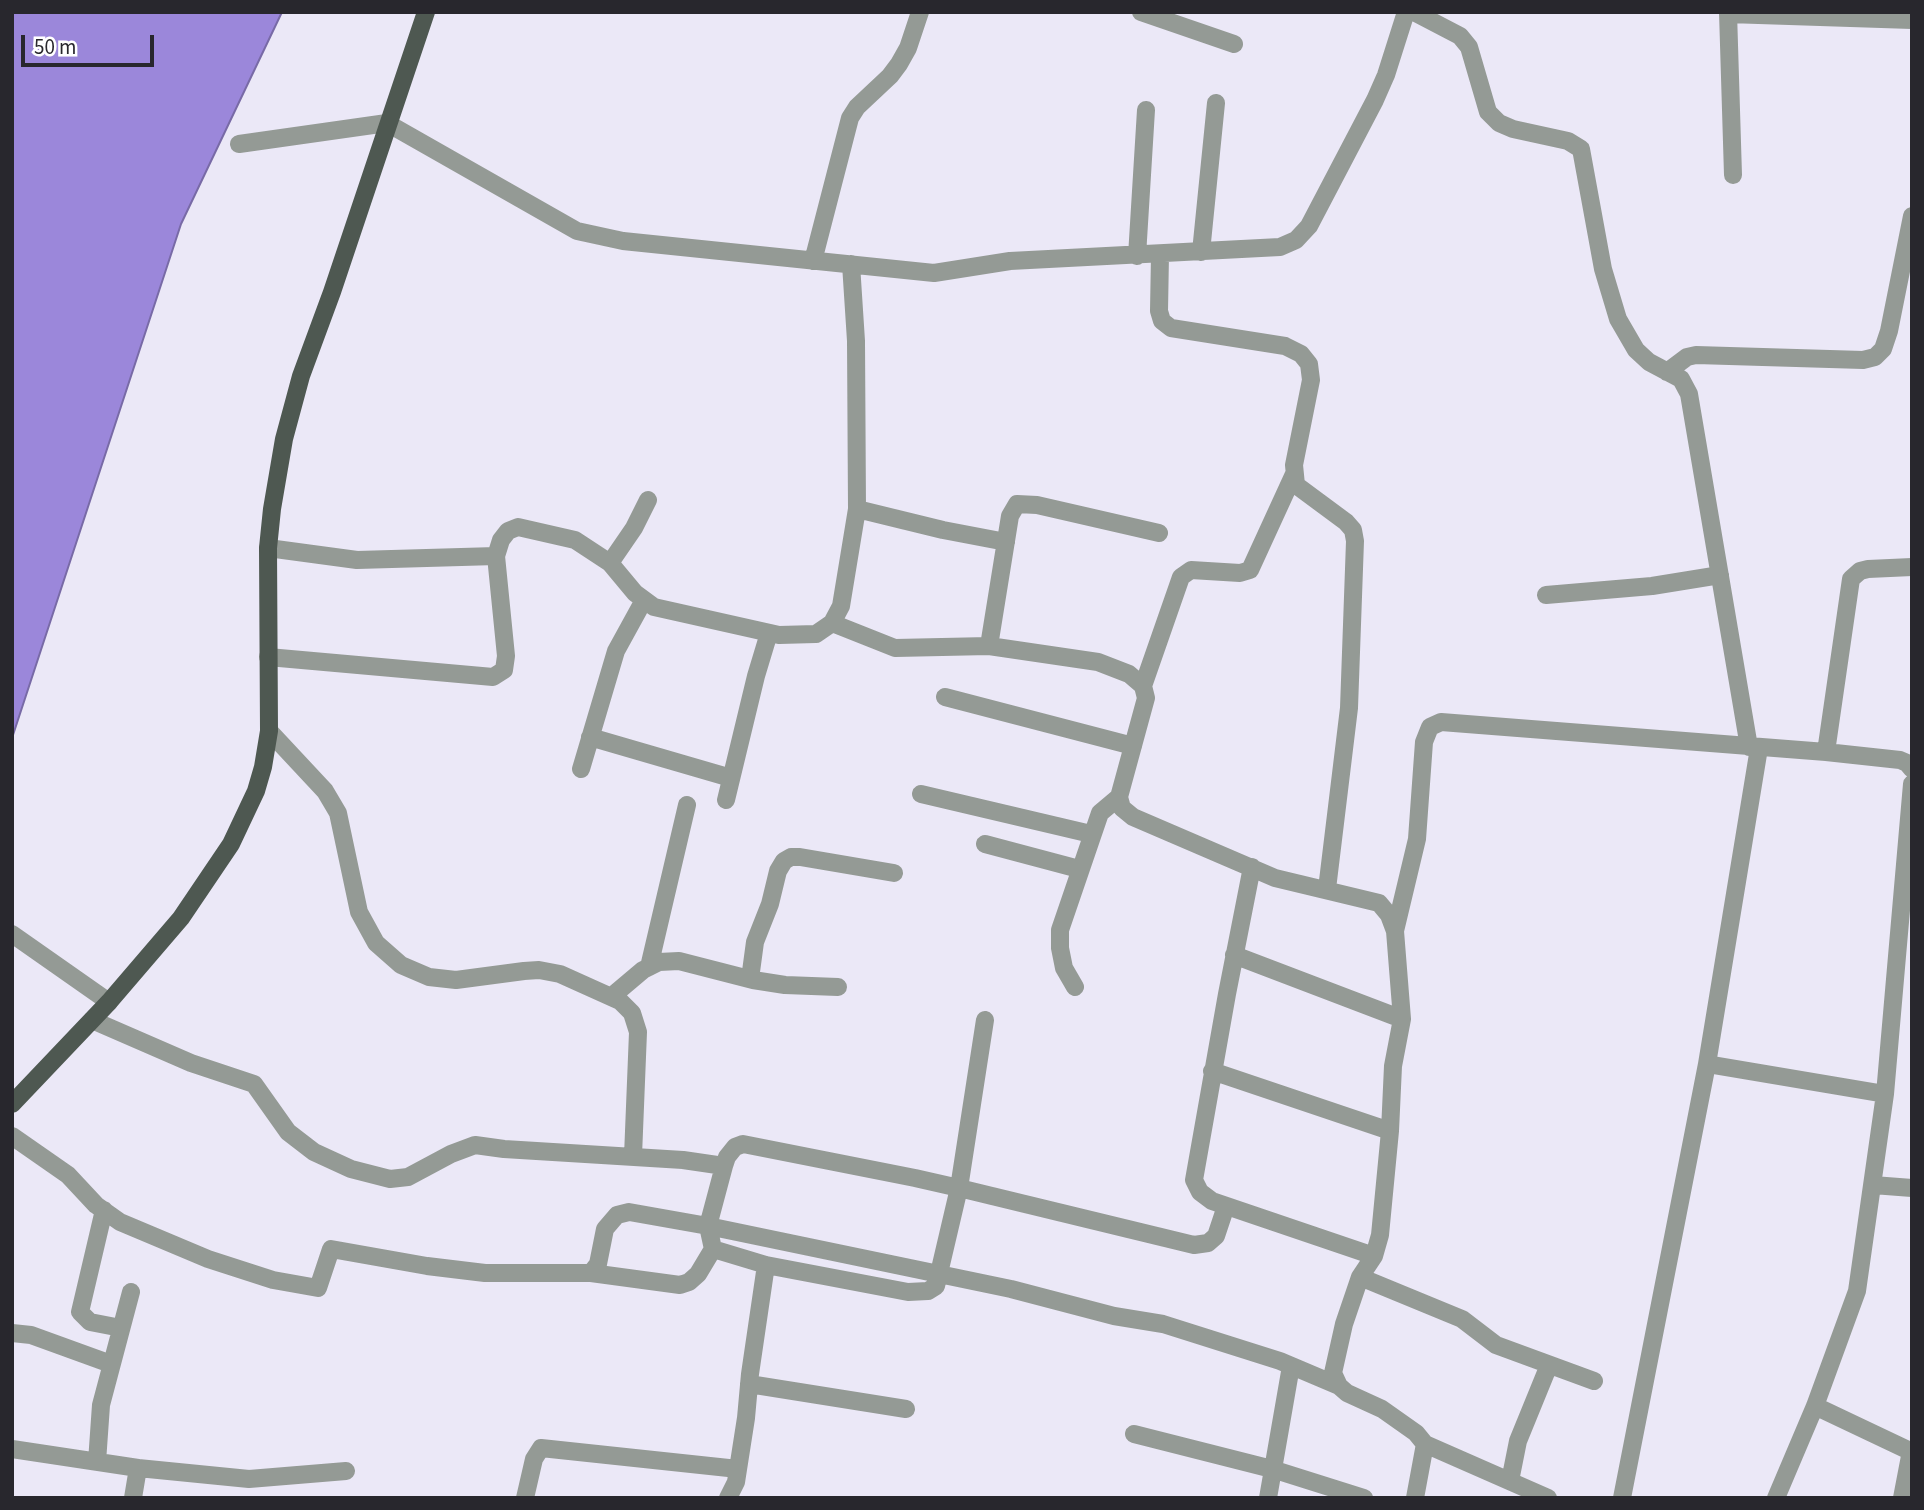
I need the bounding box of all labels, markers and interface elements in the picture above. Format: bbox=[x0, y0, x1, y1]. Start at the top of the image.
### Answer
scale bar bbox=[24, 21, 158, 65]
text: 50 m bbox=[34, 32, 76, 62]

